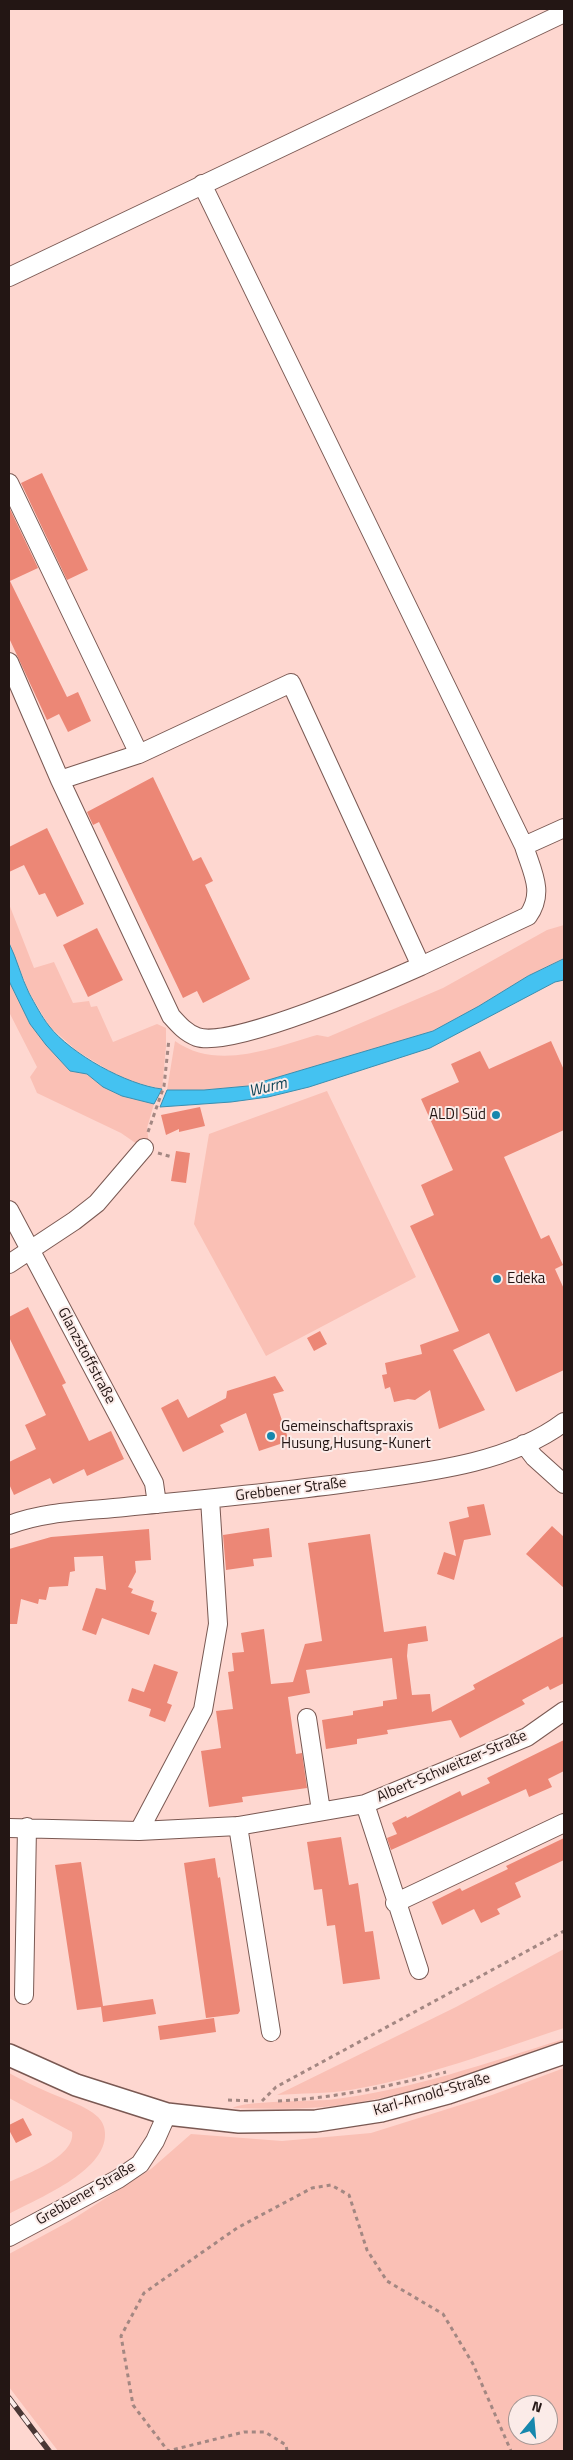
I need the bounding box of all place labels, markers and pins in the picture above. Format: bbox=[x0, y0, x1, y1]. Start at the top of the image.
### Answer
place label: ALDI Süd bbox=[429, 1106, 486, 1124]
marker: ALDI Süd bbox=[490, 1109, 502, 1121]
place label: Edeka bbox=[507, 1270, 545, 1288]
marker: Edeka bbox=[491, 1273, 503, 1285]
place label: Gemeinschaftspraxis Husung,Husung-Kunert bbox=[281, 1418, 431, 1453]
marker: Gemeinschaftspraxis Husung,Husung-Kunert bbox=[265, 1430, 277, 1442]

